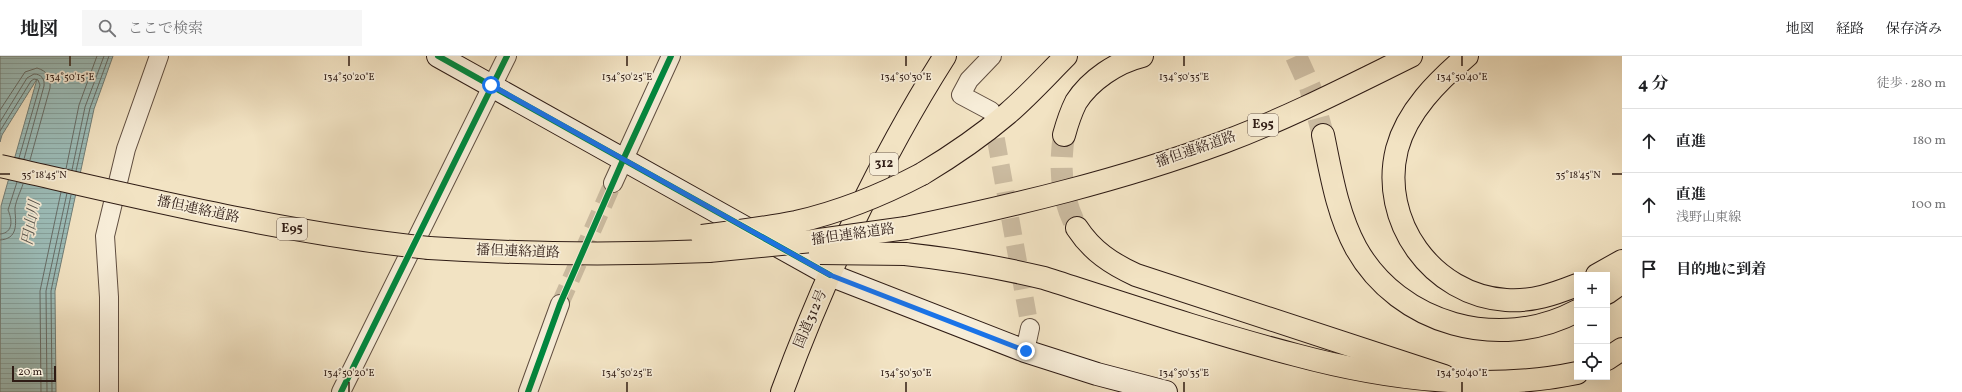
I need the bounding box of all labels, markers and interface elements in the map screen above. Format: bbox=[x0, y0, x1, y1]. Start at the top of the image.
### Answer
search box bbox=[82, 10, 362, 46]
text: 地図 bbox=[20, 17, 58, 43]
icon: search bbox=[96, 17, 118, 39]
text: ここで検索 bbox=[128, 19, 203, 40]
text: 地図 bbox=[1786, 20, 1814, 39]
text: 経路 bbox=[1836, 20, 1864, 39]
text: 保存済み bbox=[1886, 20, 1942, 39]
text: 134°50'15"E bbox=[46, 70, 94, 84]
text: 134°50'20"E bbox=[323, 70, 375, 84]
text: 134°50'25"E bbox=[602, 70, 652, 84]
text: 134°50'30"E bbox=[881, 70, 932, 84]
text: 134°50'35"E bbox=[1159, 70, 1209, 84]
text: 134°50'40"E bbox=[1436, 70, 1488, 84]
text: 4 分 bbox=[1638, 73, 1669, 96]
text: 徒歩 · 280 m bbox=[1877, 75, 1946, 93]
route start bbox=[482, 76, 500, 94]
road number: E95 bbox=[1248, 114, 1278, 136]
street label: 播但連絡道路 bbox=[1153, 127, 1239, 173]
icon: ahead bbox=[1638, 130, 1660, 152]
text: 直進 bbox=[1676, 132, 1706, 153]
text: 180 m bbox=[1912, 132, 1946, 150]
road number: 312 bbox=[870, 153, 898, 175]
text: 35°18'45"N bbox=[21, 168, 67, 182]
text: 35°18'45"N bbox=[1555, 168, 1601, 182]
text: 直進 bbox=[1676, 185, 1706, 206]
street label: 播但連絡道路 bbox=[155, 192, 241, 228]
icon: ahead bbox=[1638, 194, 1660, 216]
text: 100 m bbox=[1911, 196, 1946, 214]
water label: 円山川 bbox=[18, 197, 47, 247]
text: 浅野山東線 bbox=[1676, 209, 1741, 227]
road number: E95 bbox=[277, 218, 307, 240]
street label: 播但連絡道路 bbox=[810, 220, 896, 250]
street label: 播但連絡道路 bbox=[476, 241, 560, 263]
icon: arrive bbox=[1638, 258, 1660, 280]
text: 目的地に到着 bbox=[1676, 260, 1766, 281]
map controls bbox=[1574, 272, 1610, 380]
button: + bbox=[1574, 272, 1610, 308]
street label: 国道312号 bbox=[790, 287, 832, 351]
button: − bbox=[1574, 308, 1610, 344]
route end bbox=[1017, 342, 1035, 360]
button: locate bbox=[1574, 344, 1610, 380]
scale bar bbox=[12, 364, 56, 383]
text: 20 m bbox=[18, 365, 42, 380]
text: 134°50'20"E bbox=[323, 366, 375, 380]
text: 134°50'25"E bbox=[602, 366, 652, 380]
text: 134°50'30"E bbox=[881, 366, 932, 380]
text: 134°50'35"E bbox=[1159, 366, 1209, 380]
text: 134°50'40"E bbox=[1436, 366, 1488, 380]

